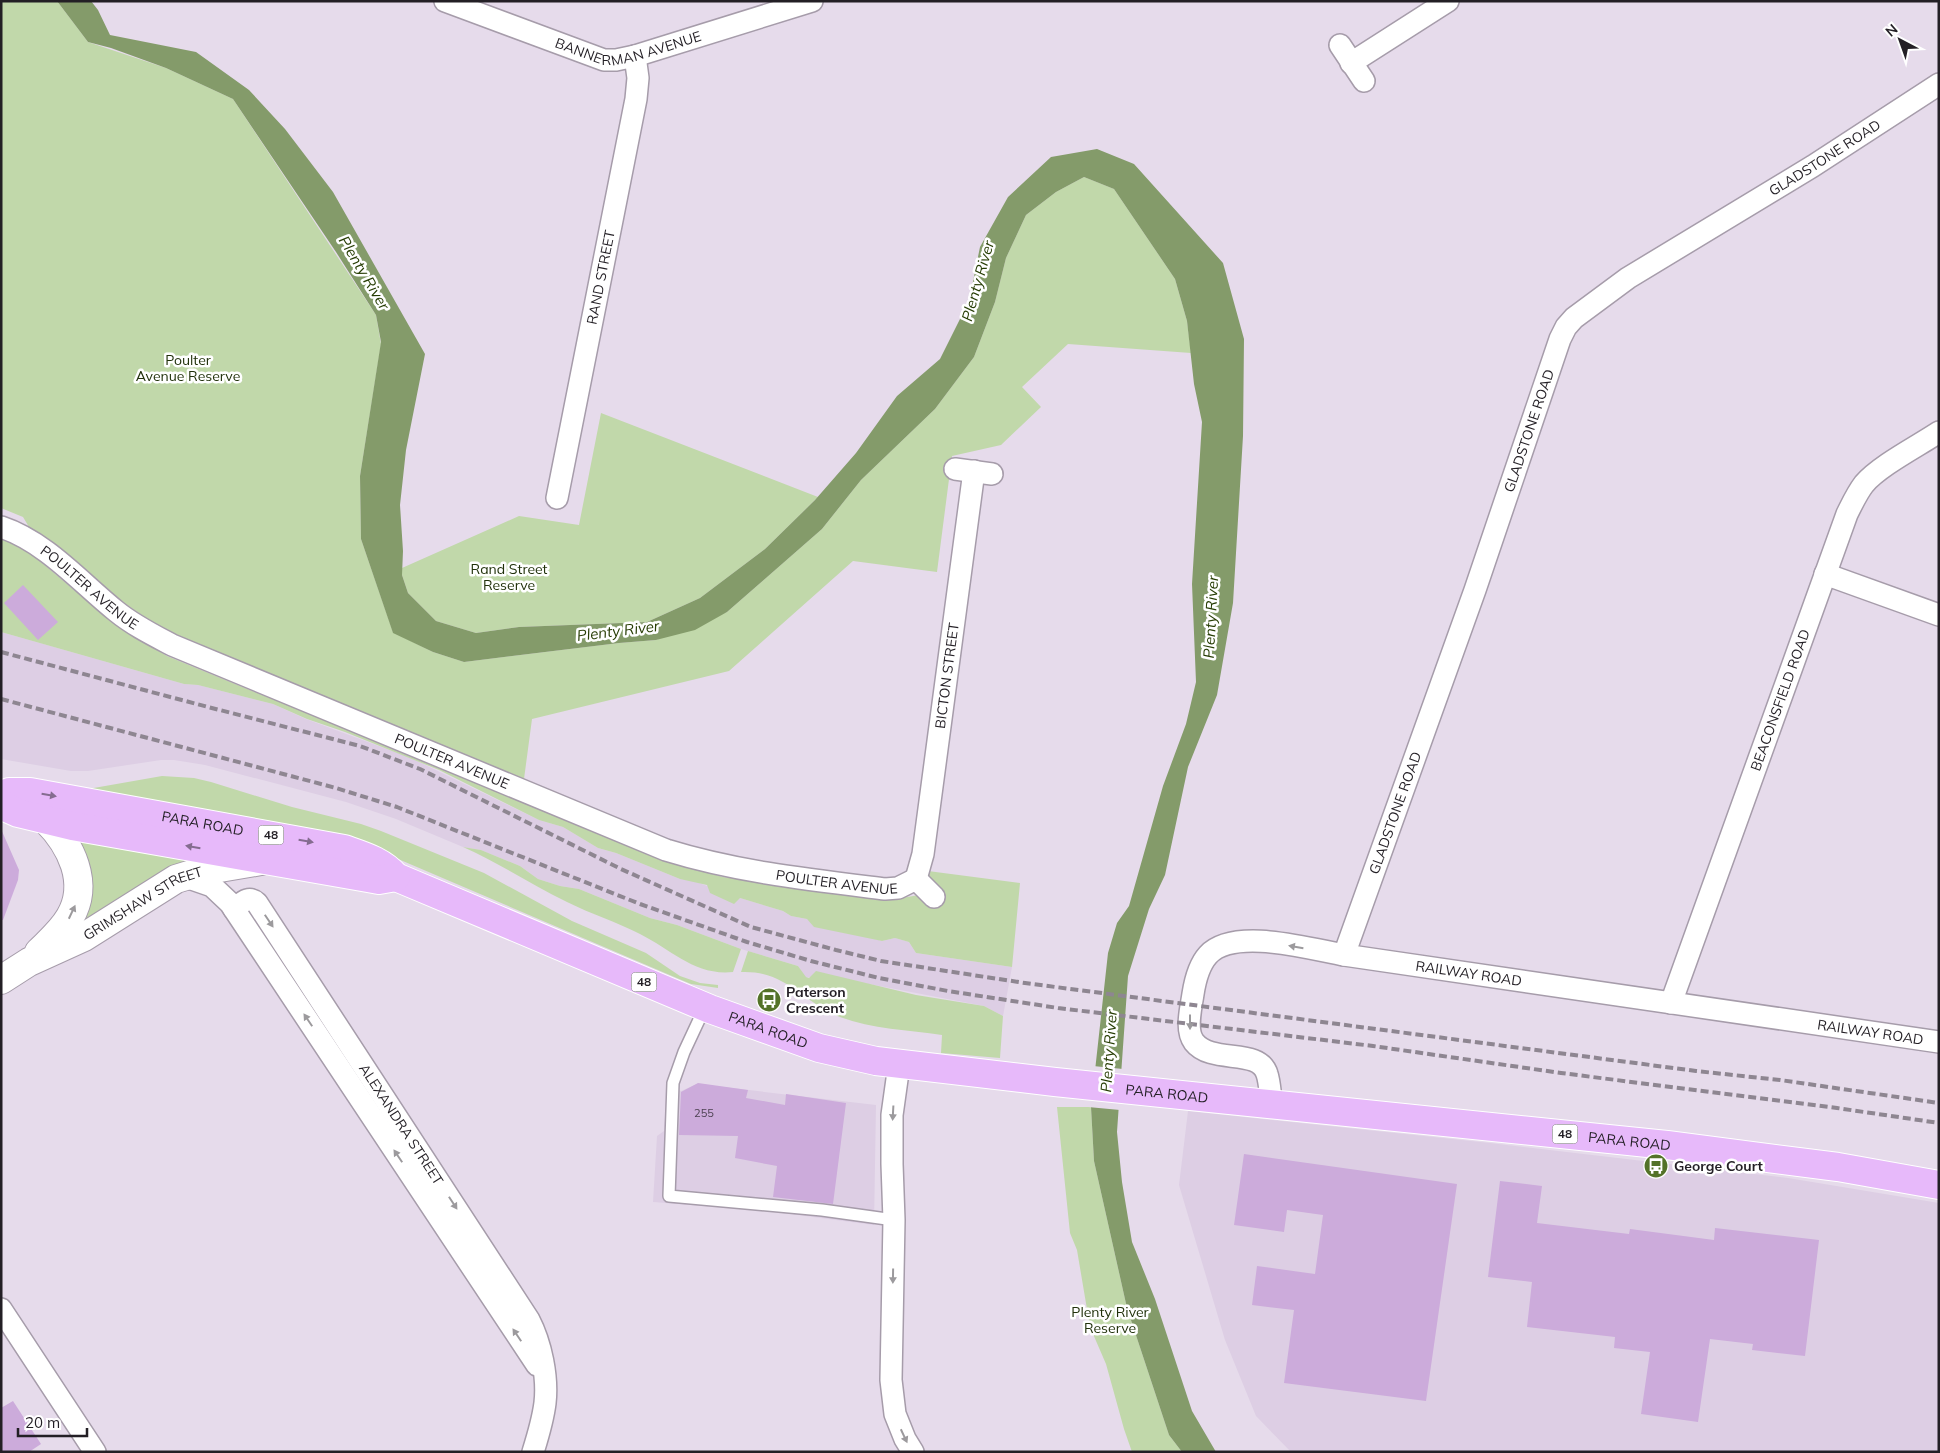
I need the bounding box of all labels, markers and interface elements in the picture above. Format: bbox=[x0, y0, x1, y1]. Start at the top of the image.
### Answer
north arrow bbox=[1875, 15, 1925, 65]
text: N bbox=[1882, 20, 1901, 40]
street label: BANNERMAN AVENUE bbox=[553, 27, 703, 70]
street label: GLADSTONE ROAD bbox=[1765, 116, 1884, 200]
street label: RAND STREET bbox=[583, 228, 619, 326]
water label: Plenty River bbox=[335, 232, 394, 314]
water label: Plenty River bbox=[957, 238, 998, 323]
park label: Poulter Avenue Reserve bbox=[136, 351, 240, 385]
street label: GLADSTONE ROAD bbox=[1500, 367, 1558, 495]
street label: POULTER AVENUE bbox=[37, 541, 142, 634]
park label: Rand Street Reserve bbox=[470, 560, 548, 594]
water label: Plenty River bbox=[1199, 575, 1222, 659]
water label: Plenty River bbox=[576, 616, 661, 645]
street label: BICTON STREET bbox=[931, 621, 963, 730]
street label: BEACONSFIELD ROAD bbox=[1746, 627, 1814, 773]
street label: POULTER AVENUE bbox=[392, 729, 512, 793]
street label: GLADSTONE ROAD bbox=[1365, 749, 1425, 877]
one-way arrow bbox=[42, 792, 58, 800]
street label: PARA ROAD bbox=[160, 807, 245, 840]
road number: 48 bbox=[258, 826, 284, 844]
one-way arrow bbox=[299, 838, 315, 846]
one-way arrow bbox=[184, 842, 200, 850]
street label: GRIMSHAW STREET bbox=[80, 862, 205, 944]
street label: POULTER AVENUE bbox=[775, 866, 898, 898]
one-way arrow bbox=[69, 905, 77, 919]
one-way arrow bbox=[264, 914, 274, 927]
one-way arrow bbox=[1287, 942, 1303, 950]
street label: RAILWAY ROAD bbox=[1414, 957, 1523, 990]
road number: 48 bbox=[632, 972, 656, 992]
place label: Paterson Crescent bbox=[786, 983, 846, 1017]
bus stop icon: Paterson Crescent bbox=[756, 987, 782, 1013]
street label: PARA ROAD bbox=[726, 1007, 810, 1052]
water label: Plenty River bbox=[1096, 1008, 1121, 1093]
one-way arrow bbox=[303, 1014, 313, 1027]
one-way arrow bbox=[1186, 1014, 1194, 1030]
street label: RAILWAY ROAD bbox=[1816, 1015, 1925, 1049]
street label: ALEXANDRA STREET bbox=[355, 1060, 448, 1189]
street label: PARA ROAD bbox=[1125, 1080, 1209, 1107]
one-way arrow bbox=[888, 1105, 896, 1121]
house number: 255 bbox=[694, 1106, 714, 1120]
road number: 48 bbox=[1552, 1124, 1578, 1144]
street label: PARA ROAD bbox=[1587, 1128, 1672, 1154]
one-way arrow bbox=[393, 1149, 403, 1162]
bus stop icon: George Court bbox=[1643, 1153, 1669, 1179]
place label: George Court bbox=[1674, 1157, 1764, 1175]
one-way arrow bbox=[448, 1197, 458, 1210]
one-way arrow bbox=[889, 1268, 897, 1284]
park label: Plenty River Reserve bbox=[1071, 1303, 1150, 1337]
one-way arrow bbox=[513, 1328, 522, 1341]
scale bar bbox=[18, 1406, 86, 1438]
text: 20 m bbox=[25, 1413, 60, 1432]
one-way arrow bbox=[900, 1429, 908, 1443]

